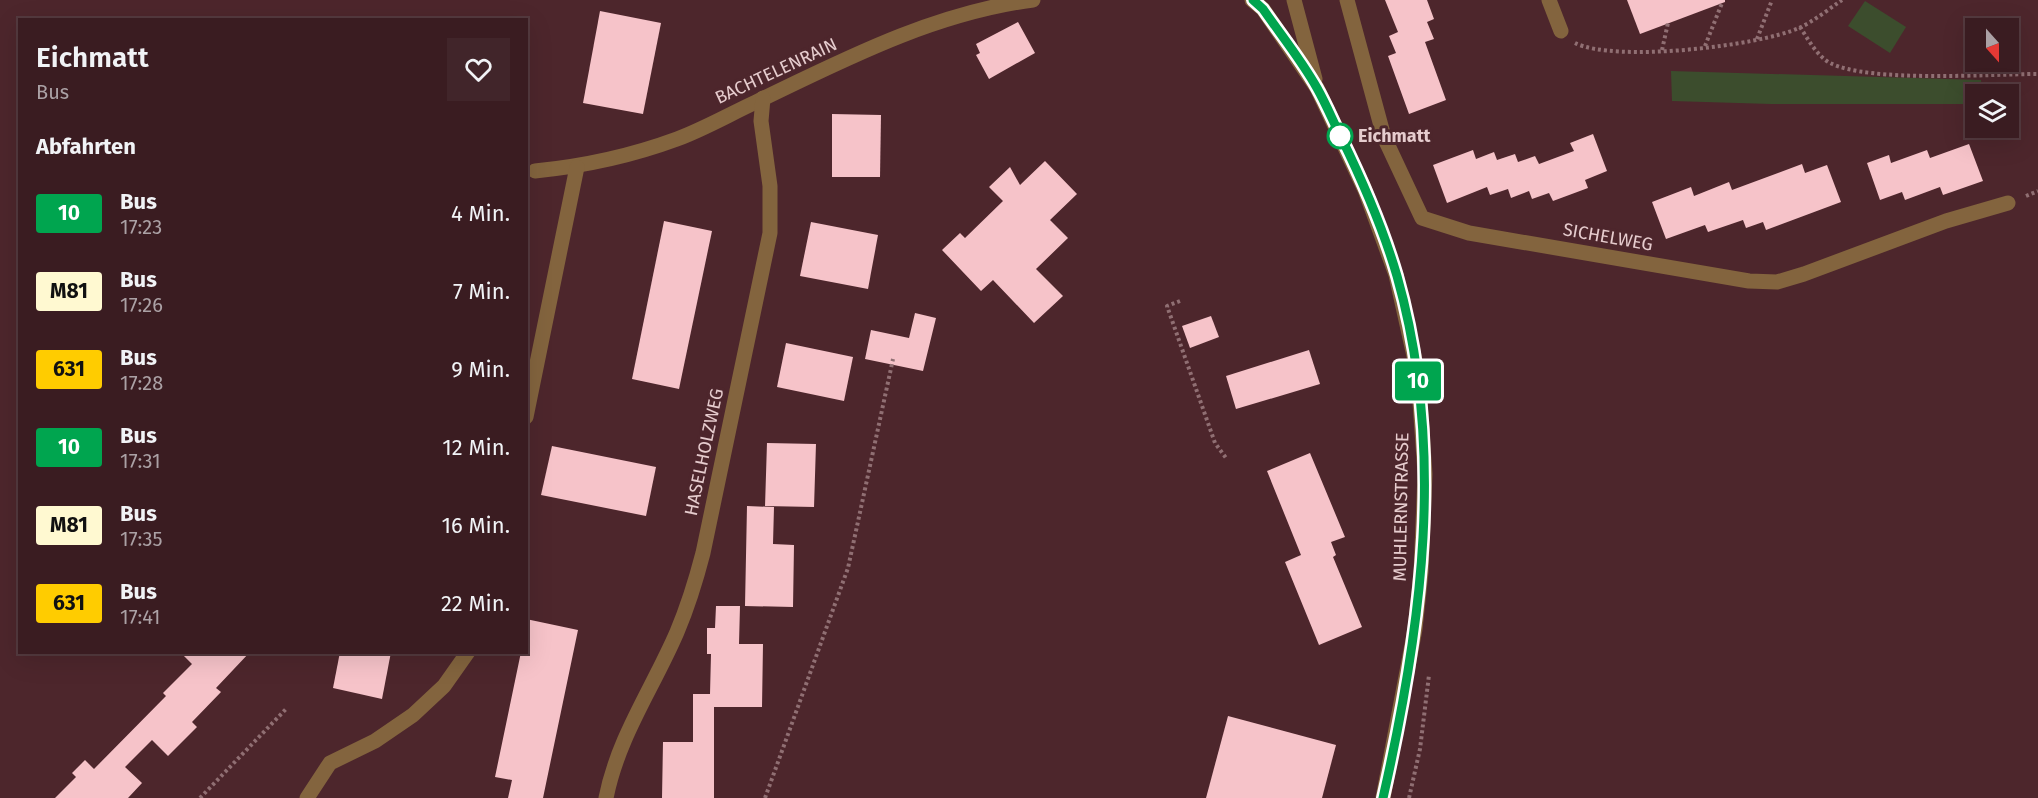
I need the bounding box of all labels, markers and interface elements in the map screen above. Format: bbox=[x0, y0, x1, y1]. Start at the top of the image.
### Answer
north arrow bbox=[1965, 18, 2019, 72]
map controls bbox=[1965, 18, 2019, 138]
street label: BACHTELENRAIN bbox=[712, 33, 840, 109]
button: heart bbox=[447, 38, 510, 101]
text: Eichmatt bbox=[36, 41, 149, 74]
text: Bus bbox=[36, 80, 69, 104]
button: layers bbox=[1965, 84, 2019, 138]
marker: Eichmatt bbox=[1327, 123, 1353, 149]
place label: Eichmatt bbox=[1358, 125, 1432, 147]
text: Abfahrten bbox=[36, 133, 136, 160]
text: Bus bbox=[120, 188, 157, 215]
text: 10 bbox=[58, 200, 80, 226]
text: 4 Min. bbox=[451, 200, 510, 227]
text: 17:23 bbox=[120, 215, 162, 239]
street label: SICHELWEG bbox=[1561, 218, 1655, 256]
text: Bus bbox=[120, 266, 157, 293]
text: M81 bbox=[50, 278, 88, 304]
text: 7 Min. bbox=[453, 278, 510, 305]
text: 17:26 bbox=[120, 293, 163, 317]
text: Bus bbox=[120, 344, 157, 371]
text: 631 bbox=[53, 356, 85, 382]
text: 9 Min. bbox=[451, 356, 510, 383]
line badge: 10 bbox=[1391, 362, 1445, 400]
text: 10 bbox=[1407, 368, 1429, 394]
text: 17:28 bbox=[120, 371, 163, 395]
street label: HASELHOLZWEG bbox=[680, 386, 728, 518]
text: Bus bbox=[120, 422, 157, 449]
street label: MUHLERNSTRASSE bbox=[1389, 432, 1413, 582]
text: 10 bbox=[58, 434, 80, 460]
text: 12 Min. bbox=[442, 434, 510, 461]
text: 17:31 bbox=[120, 449, 161, 473]
text: Bus bbox=[120, 500, 157, 527]
text: M81 bbox=[50, 512, 88, 538]
text: 16 Min. bbox=[441, 512, 510, 539]
text: 17:35 bbox=[120, 527, 163, 551]
text: Bus bbox=[120, 578, 157, 605]
text: 631 bbox=[53, 590, 85, 616]
text: 22 Min. bbox=[441, 590, 510, 617]
text: 17:41 bbox=[120, 605, 160, 629]

